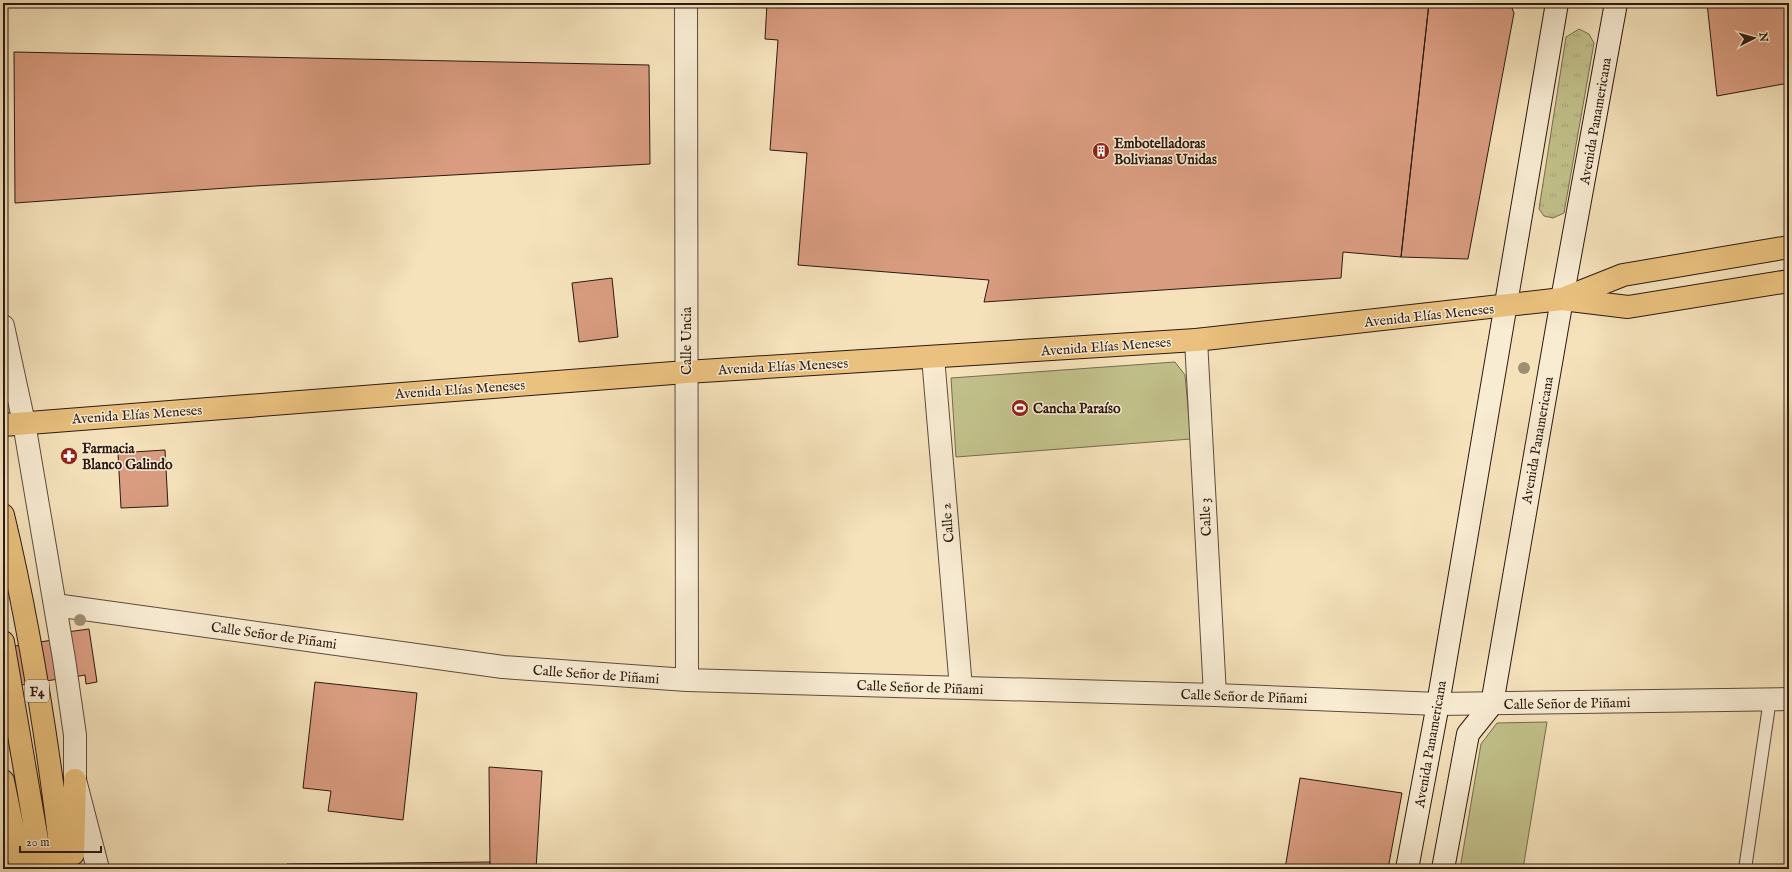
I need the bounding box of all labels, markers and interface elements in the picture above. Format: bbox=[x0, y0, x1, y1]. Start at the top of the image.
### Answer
north arrow bbox=[1734, 18, 1774, 58]
text: N bbox=[1755, 31, 1770, 43]
street label: Avenida Panamericana bbox=[1576, 55, 1616, 187]
place label: Embotelladoras Bolivianas Unidas bbox=[1114, 135, 1217, 169]
building icon: Embotelladoras Bolivianas Unidas bbox=[1091, 141, 1111, 161]
street label: Avenida Elías Meneses bbox=[1362, 300, 1495, 332]
street label: Calle Uncia bbox=[678, 306, 696, 375]
street label: Avenida Elías Meneses bbox=[1039, 333, 1172, 361]
street label: Avenida Elías Meneses bbox=[716, 355, 849, 379]
street label: Avenida Panamericana bbox=[1518, 374, 1558, 506]
street label: Avenida Elías Meneses bbox=[393, 376, 526, 404]
sports icon: Cancha Paraíso bbox=[1010, 398, 1030, 418]
place label: Cancha Paraíso bbox=[1033, 400, 1121, 418]
street label: Avenida Elías Meneses bbox=[70, 401, 203, 429]
place label: Farmacia Blanco Galindo bbox=[82, 440, 173, 474]
pharmacy icon: Farmacia Blanco Galindo bbox=[59, 446, 79, 466]
street label: Calle 3 bbox=[1196, 497, 1216, 537]
street label: Calle 2 bbox=[937, 502, 959, 543]
street label: Calle Señor de Piñami bbox=[210, 618, 338, 654]
street label: Calle Señor de Piñami bbox=[532, 662, 660, 688]
street label: Calle Señor de Piñami bbox=[856, 677, 984, 699]
street label: Avenida Panamericana bbox=[1411, 678, 1451, 810]
road number: F4 bbox=[25, 680, 49, 702]
street label: Calle Señor de Piñami bbox=[1180, 686, 1308, 708]
street label: Calle Señor de Piñami bbox=[1503, 694, 1631, 714]
scale bar bbox=[20, 828, 101, 854]
text: 20 m bbox=[26, 835, 49, 850]

